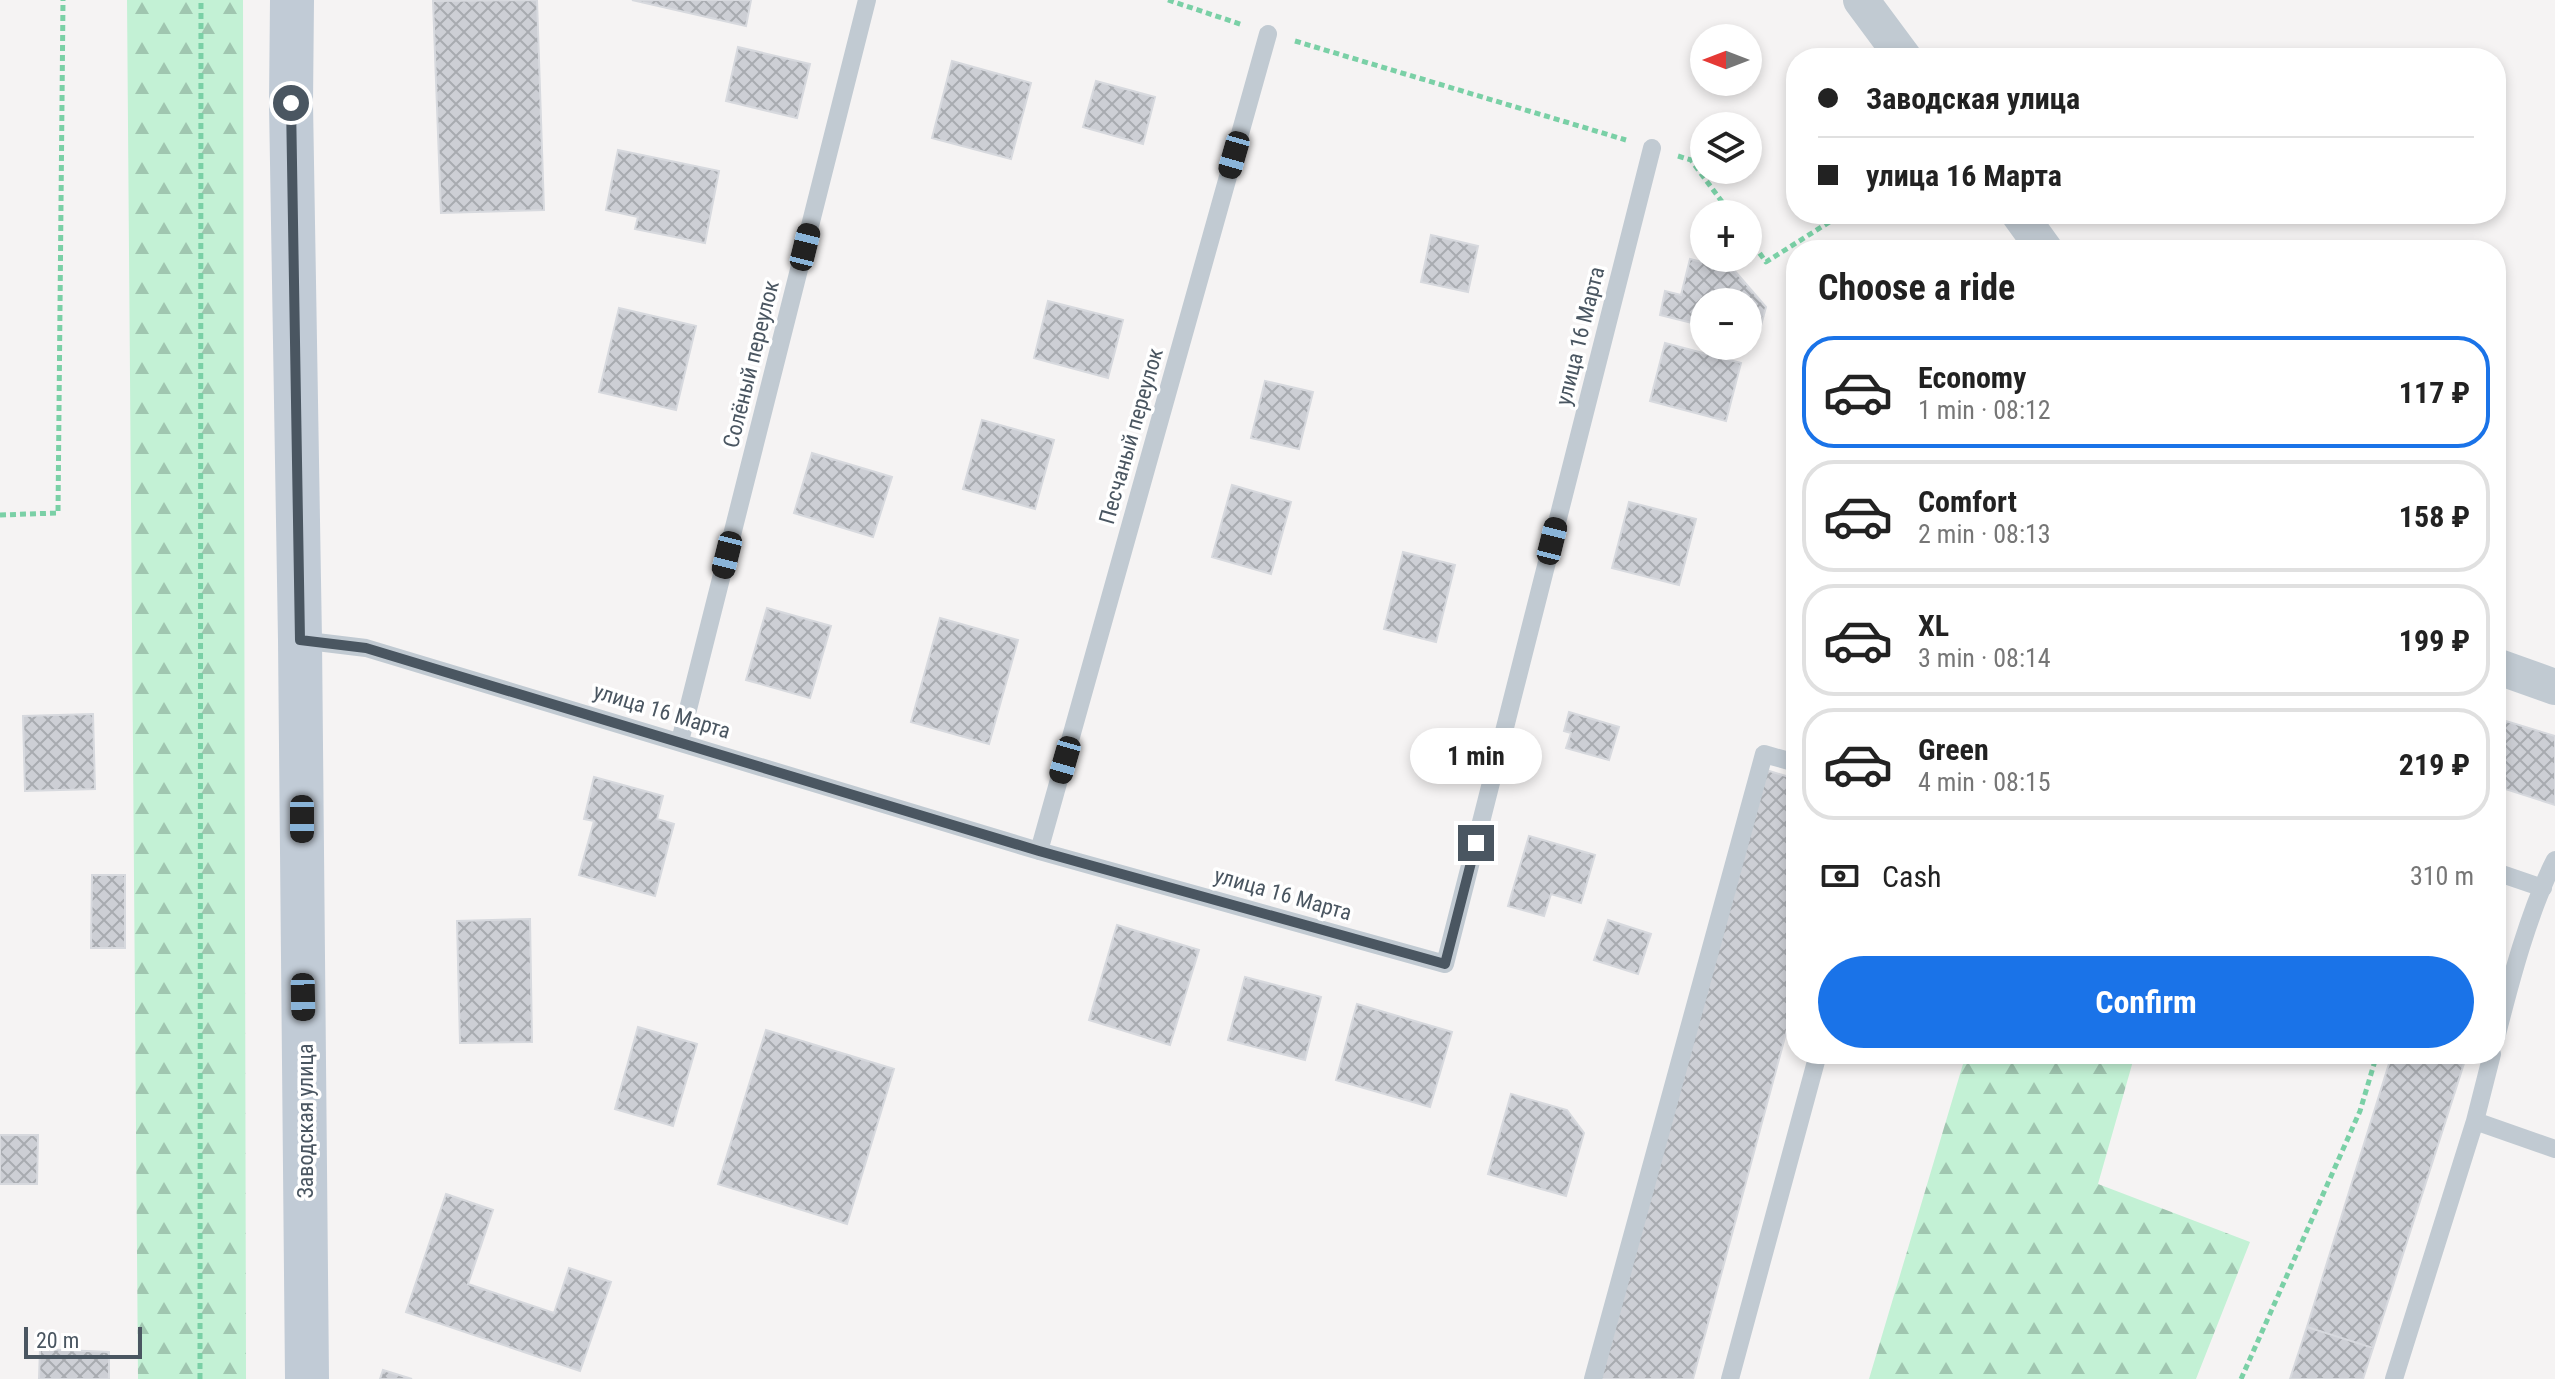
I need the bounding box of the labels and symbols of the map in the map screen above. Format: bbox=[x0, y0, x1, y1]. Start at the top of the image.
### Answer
north arrow bbox=[1690, 24, 1762, 96]
route start bbox=[273, 85, 309, 121]
car bbox=[1216, 129, 1252, 181]
car bbox=[788, 221, 822, 273]
street label: улица 16 Марта bbox=[1551, 264, 1609, 408]
street label: Солёный переулок bbox=[718, 277, 784, 450]
street label: Песчаный переулок bbox=[1094, 345, 1168, 527]
car bbox=[1535, 515, 1569, 567]
car bbox=[710, 529, 744, 581]
street label: улица 16 Марта bbox=[590, 678, 734, 744]
callout: 1 min bbox=[1410, 727, 1542, 783]
car bbox=[1047, 734, 1083, 786]
car bbox=[290, 795, 314, 843]
route end bbox=[1458, 825, 1494, 861]
street label: улица 16 Марта bbox=[1211, 862, 1355, 926]
car bbox=[291, 973, 315, 1021]
street label: Заводская улица bbox=[293, 1043, 318, 1199]
scale bar bbox=[24, 1323, 142, 1359]

